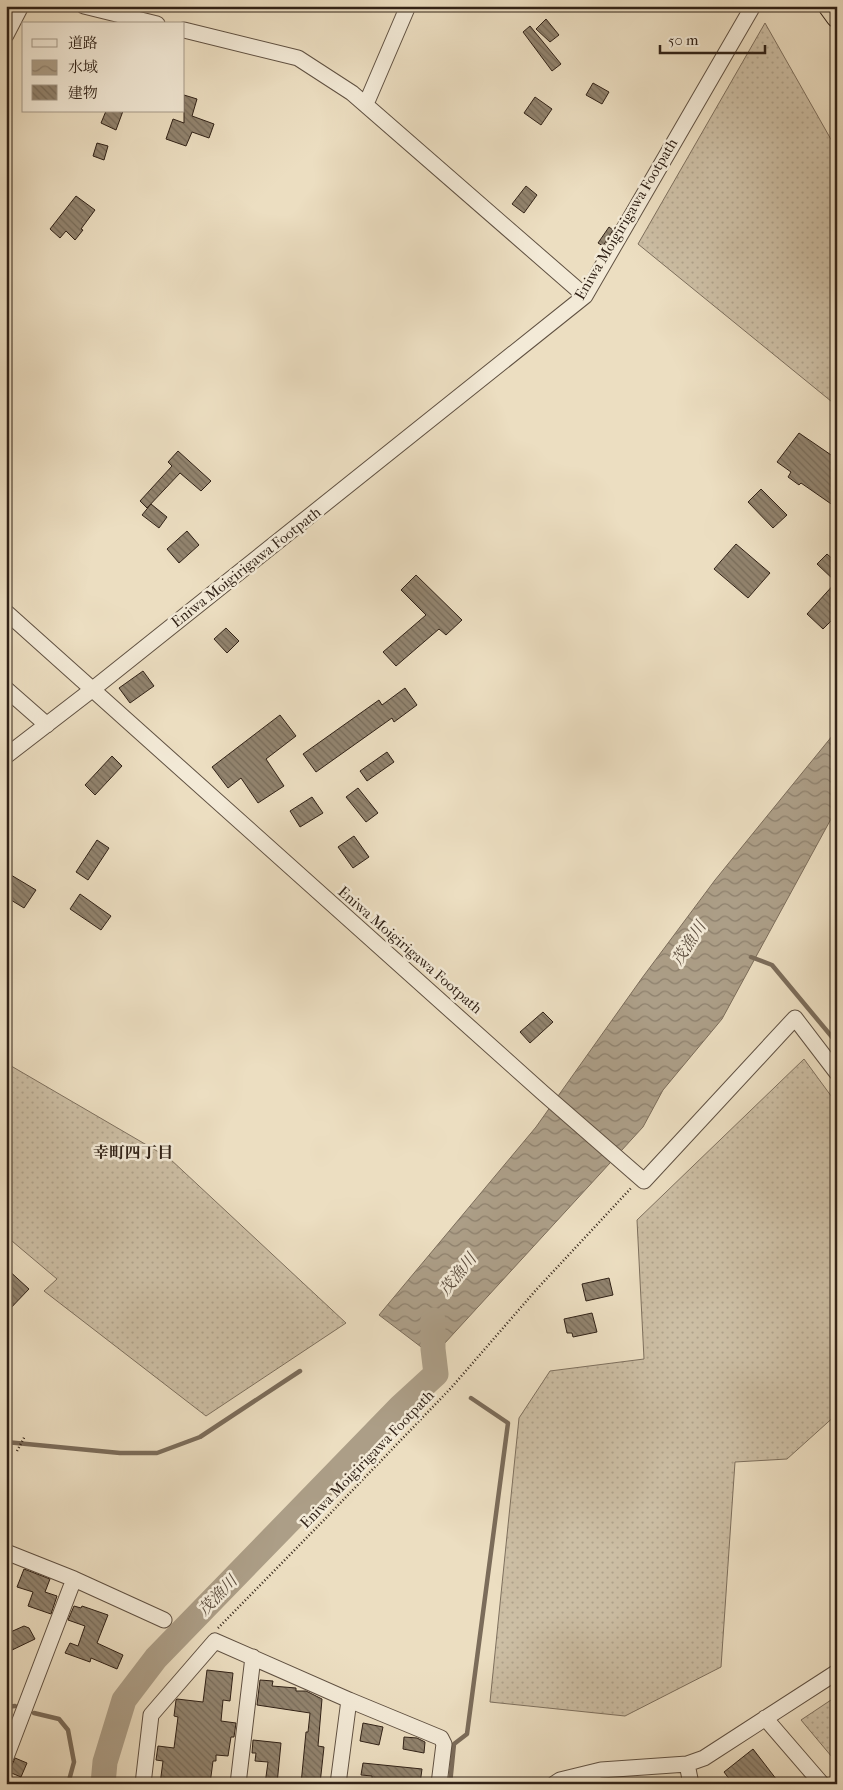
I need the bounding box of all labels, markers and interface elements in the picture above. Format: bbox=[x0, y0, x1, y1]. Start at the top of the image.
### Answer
legend bbox=[22, 22, 185, 112]
scale bar bbox=[660, 22, 766, 54]
text: 50 m bbox=[668, 31, 699, 49]
text: 道路 bbox=[68, 34, 98, 52]
text: 水域 bbox=[68, 58, 98, 76]
text: 建物 bbox=[68, 84, 98, 102]
street label: Eniwa Moigirigawa Footpath bbox=[571, 135, 682, 303]
street label: Eniwa Moigirigawa Footpath bbox=[168, 503, 325, 631]
street label: Eniwa Moigirigawa Footpath bbox=[334, 883, 486, 1018]
water label: 茂漁川 bbox=[667, 916, 711, 969]
district label: 幸町四丁目 bbox=[93, 1143, 173, 1162]
water label: 茂漁川 bbox=[435, 1248, 481, 1299]
street label: Eniwa Moigirigawa Footpath bbox=[296, 1386, 438, 1532]
water label: 茂漁川 bbox=[194, 1570, 242, 1619]

